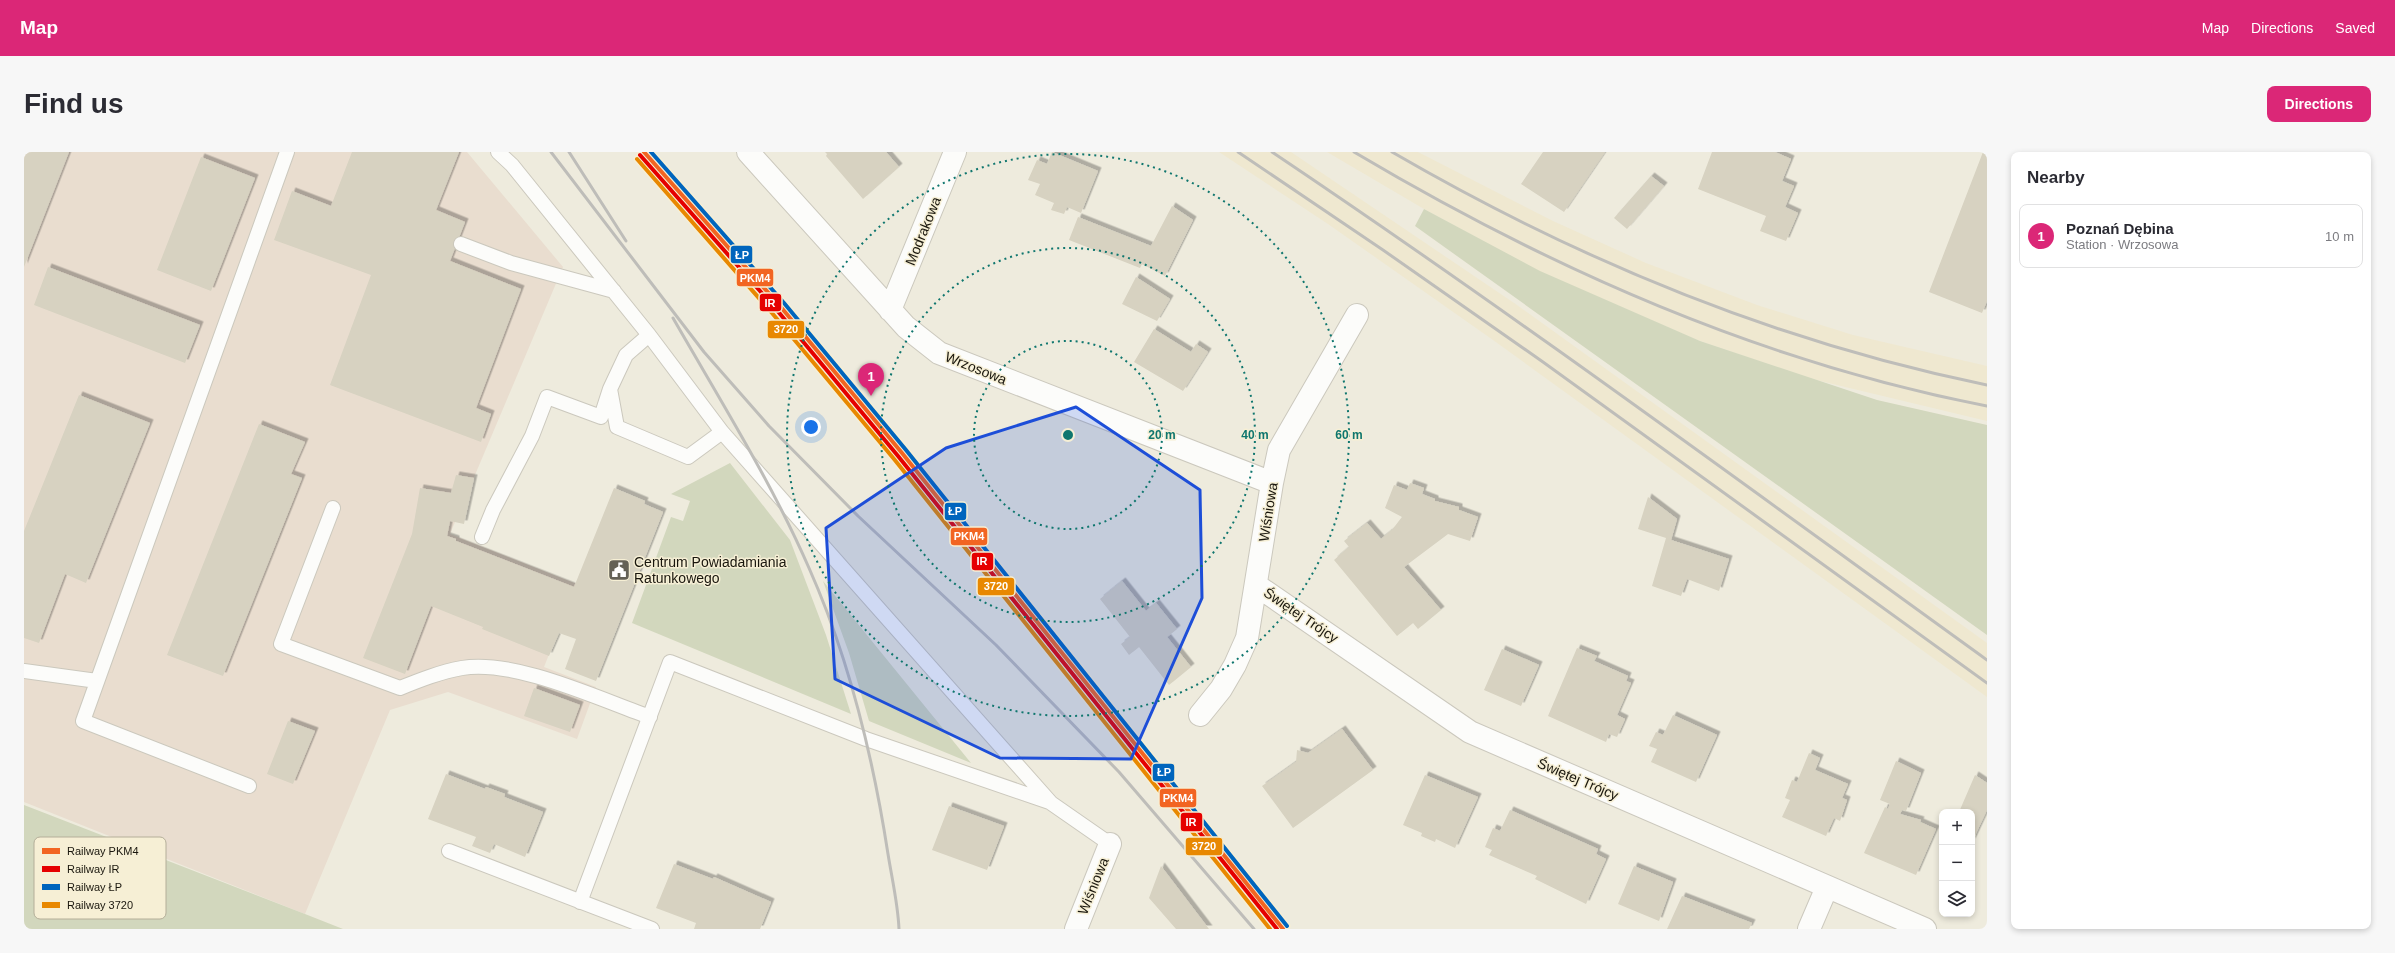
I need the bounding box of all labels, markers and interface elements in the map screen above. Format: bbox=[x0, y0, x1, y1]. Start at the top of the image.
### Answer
text: Map bbox=[20, 17, 58, 38]
text: Map bbox=[2202, 20, 2229, 36]
text: Directions bbox=[2251, 20, 2313, 36]
text: Saved bbox=[2335, 20, 2375, 36]
button: Directions bbox=[2267, 86, 2371, 122]
text: Find us bbox=[24, 88, 124, 119]
text: Nearby bbox=[2027, 168, 2085, 187]
street label: Modrakowa bbox=[902, 194, 944, 268]
text: Poznań Dębina bbox=[2066, 220, 2174, 237]
text: 1 bbox=[2037, 229, 2045, 244]
text: 10 m bbox=[2325, 229, 2354, 244]
text: Station · Wrzosowa bbox=[2066, 237, 2178, 252]
line badge: ŁP bbox=[730, 245, 753, 264]
text: ŁP bbox=[735, 249, 749, 261]
line badge: PKM4 bbox=[736, 268, 774, 287]
text: PKM4 bbox=[740, 272, 771, 284]
line badge: IR bbox=[759, 293, 782, 312]
text: IR bbox=[765, 297, 776, 309]
line badge: 3720 bbox=[767, 320, 805, 339]
text: 3720 bbox=[774, 323, 798, 335]
street label: Wrzosowa bbox=[943, 348, 1009, 388]
pin: 1 bbox=[858, 363, 884, 396]
your location bbox=[801, 417, 821, 437]
centre of rings bbox=[1061, 428, 1075, 442]
text: 20 m bbox=[1148, 428, 1176, 442]
text: 40 m bbox=[1241, 428, 1269, 442]
text: 60 m bbox=[1335, 428, 1363, 442]
street label: Wiśniowa bbox=[1255, 481, 1281, 543]
line badge: ŁP bbox=[944, 502, 967, 521]
text: ŁP bbox=[948, 505, 962, 517]
line badge: PKM4 bbox=[950, 527, 988, 546]
text: PKM4 bbox=[954, 530, 985, 542]
line badge: IR bbox=[971, 552, 994, 571]
place label: Centrum Powiadamiania Ratunkowego bbox=[634, 554, 787, 586]
text: IR bbox=[977, 555, 988, 567]
public building icon: Centrum Powiadamiania Ratunkowego bbox=[606, 557, 632, 583]
line badge: 3720 bbox=[977, 577, 1015, 596]
text: 3720 bbox=[984, 580, 1008, 592]
street label: Świętej Trójcy bbox=[1261, 583, 1342, 646]
street label: Świętej Trójcy bbox=[1535, 754, 1621, 803]
line badge: ŁP bbox=[1152, 763, 1175, 782]
text: ŁP bbox=[1157, 766, 1171, 778]
line badge: PKM4 bbox=[1159, 788, 1197, 808]
text: PKM4 bbox=[1163, 792, 1194, 804]
map controls bbox=[1939, 809, 1975, 917]
button: + bbox=[1939, 809, 1975, 845]
line badge: IR bbox=[1180, 812, 1203, 832]
text: IR bbox=[1186, 816, 1197, 828]
legend bbox=[34, 837, 166, 919]
line badge: 3720 bbox=[1185, 837, 1223, 856]
text: 3720 bbox=[1192, 840, 1216, 852]
text: Railway PKM4 bbox=[67, 845, 139, 857]
button: − bbox=[1939, 845, 1975, 881]
street label: Wiśniowa bbox=[1074, 855, 1112, 917]
text: Railway IR bbox=[67, 863, 120, 875]
text: Railway ŁP bbox=[67, 881, 122, 893]
button: layers bbox=[1939, 881, 1975, 917]
text: Railway 3720 bbox=[67, 899, 133, 911]

